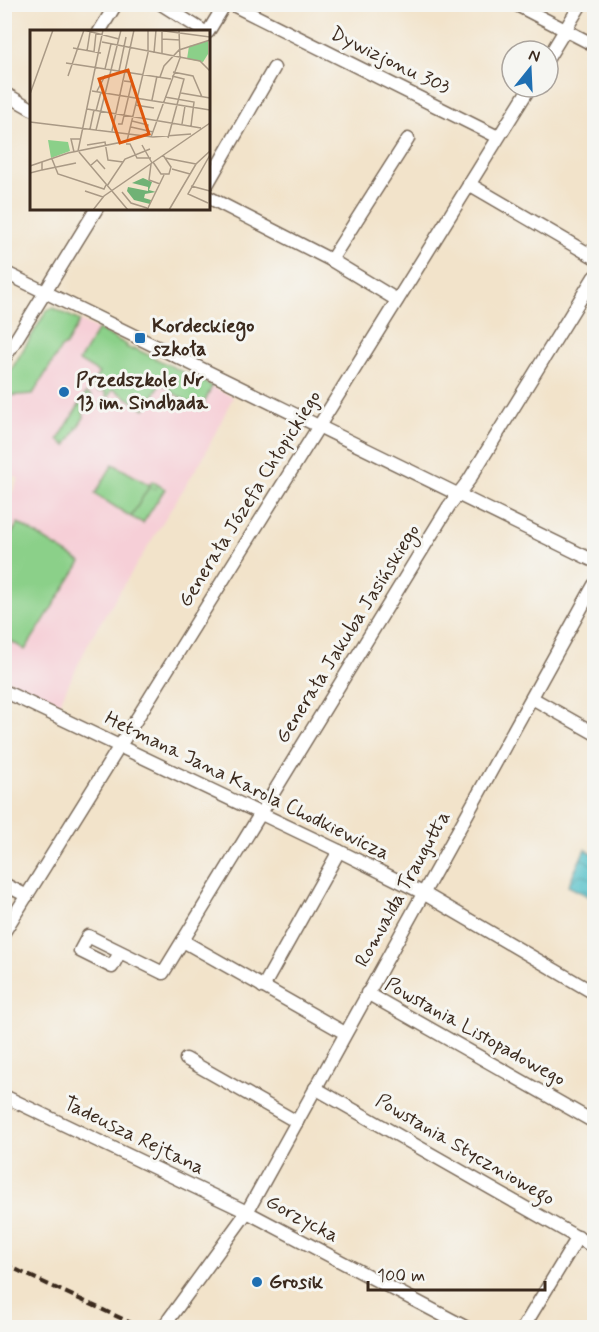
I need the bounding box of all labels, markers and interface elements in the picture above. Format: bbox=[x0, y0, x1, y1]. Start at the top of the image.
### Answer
street label: Dywizjonu 303 bbox=[326, 20, 454, 102]
inset map bbox=[30, 30, 210, 210]
north arrow bbox=[500, 39, 560, 99]
text: N bbox=[526, 45, 542, 68]
place label: Kordeckiego szkoła bbox=[151, 313, 254, 363]
marker: Kordeckiego szkoła bbox=[133, 331, 147, 345]
place label: Przedszkole Nr 13 im. Sindbada bbox=[76, 367, 209, 417]
marker: Przedszkole Nr 13 im. Sindbada bbox=[57, 385, 71, 399]
street label: Generała Józefa Chłopickiego bbox=[172, 385, 328, 613]
street label: Generała Jakuba Jasińskiego bbox=[269, 519, 428, 749]
street label: Hetmana Jana Karola Chodkiewicza bbox=[100, 705, 394, 867]
street label: Romualda Traugutta bbox=[349, 806, 457, 972]
street label: Powstania Listopadowego bbox=[380, 971, 570, 1093]
street label: Powstania Styczniowego bbox=[369, 1088, 560, 1214]
street label: Tadeusza Rejtana bbox=[59, 1090, 209, 1182]
street label: Gorzycka bbox=[261, 1189, 343, 1249]
scale bar bbox=[368, 1254, 545, 1292]
text: 100 m bbox=[377, 1264, 425, 1288]
place label: Grosik bbox=[269, 1269, 324, 1296]
marker: Grosik bbox=[250, 1275, 264, 1289]

